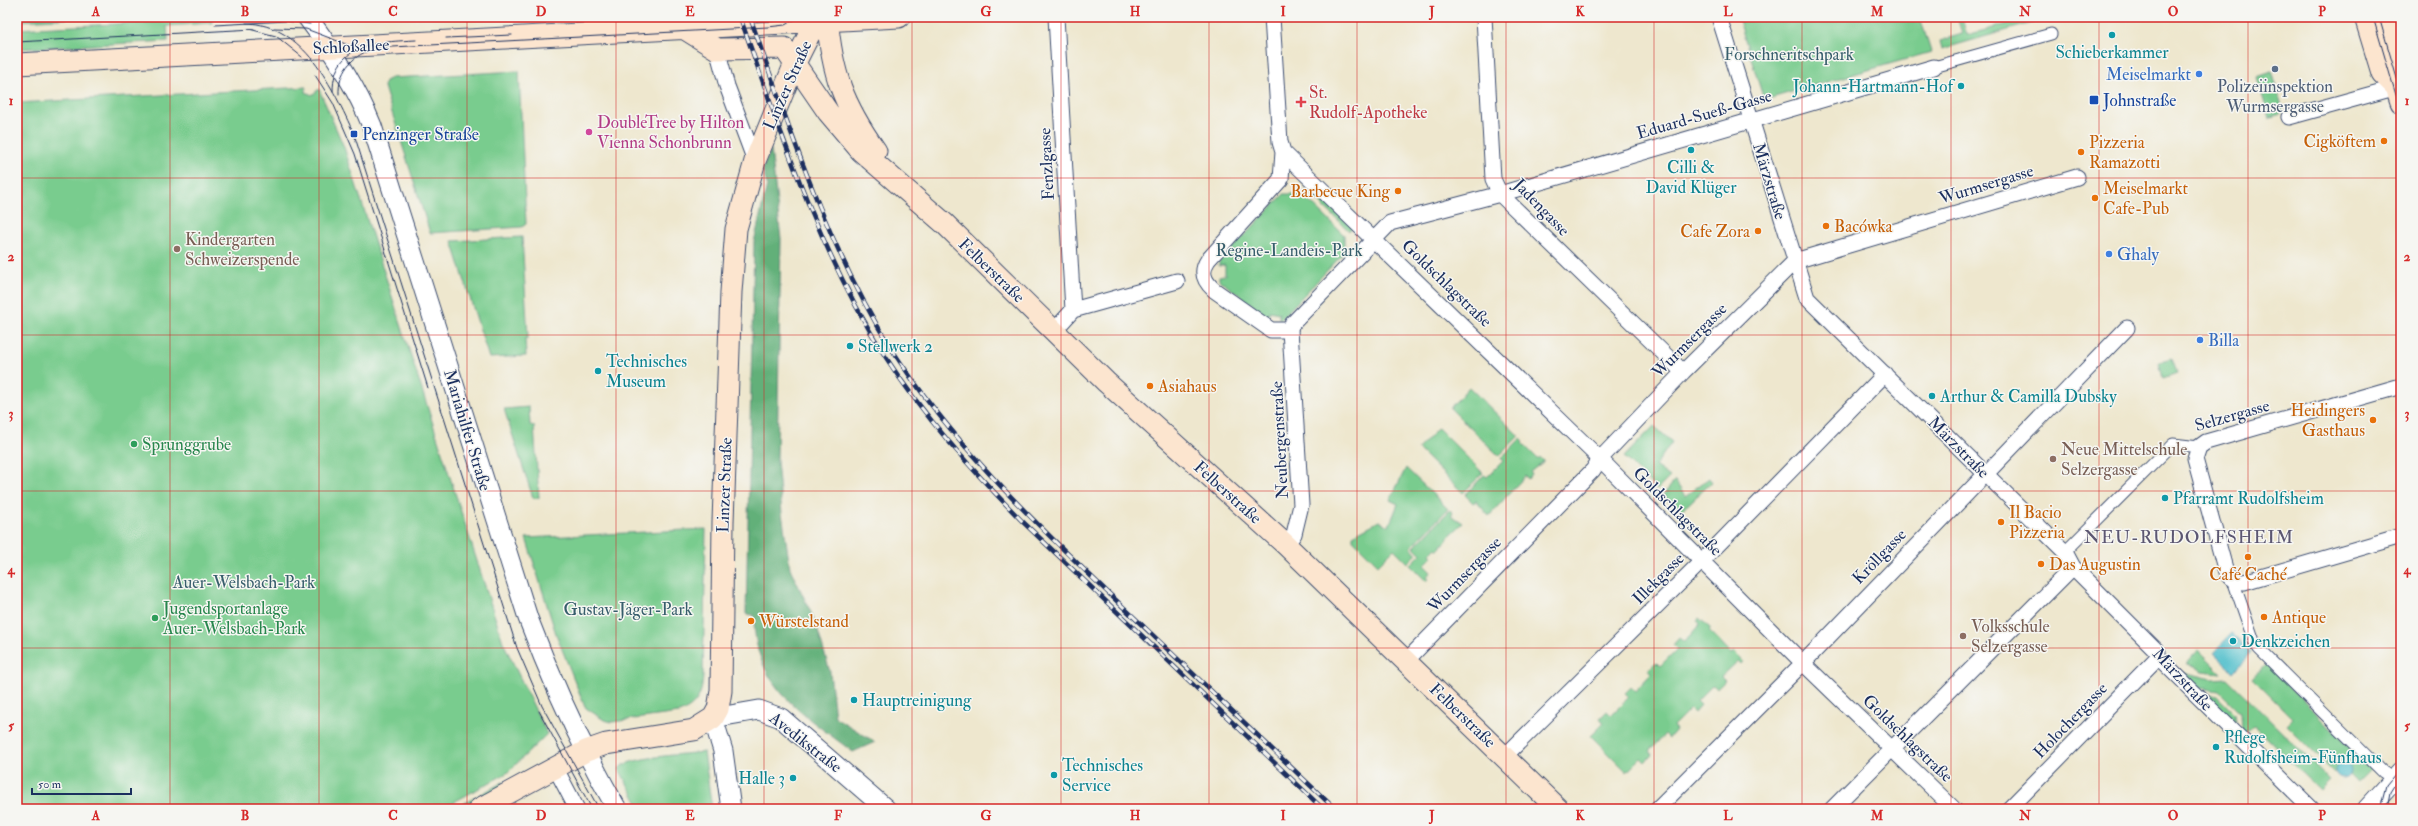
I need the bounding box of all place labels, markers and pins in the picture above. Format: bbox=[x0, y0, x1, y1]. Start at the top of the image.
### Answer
marker: Schieberkammer bbox=[2107, 30, 2117, 40]
place label: Schieberkammer bbox=[2055, 42, 2169, 63]
place label: Meiselmarkt bbox=[2106, 64, 2191, 85]
marker: Polizeiinspektion Wurmsergasse bbox=[2270, 64, 2280, 74]
marker: Meiselmarkt bbox=[2194, 69, 2204, 79]
place label: Johann-Hartmann-Hof bbox=[1792, 76, 1955, 98]
place label: Polizeiinspektion Wurmsergasse bbox=[2217, 76, 2333, 117]
marker: Johann-Hartmann-Hof bbox=[1956, 81, 1966, 91]
place label: St. Rudolf-Apotheke bbox=[1309, 82, 1427, 124]
place label: Johnstraße bbox=[2102, 90, 2176, 112]
marker: Johnstraße bbox=[2088, 94, 2100, 106]
marker: St. Rudolf-Apotheke bbox=[1296, 97, 1306, 107]
place label: DoubleTree by Hilton Vienna Schonbrunn bbox=[597, 112, 744, 153]
place label: Penzinger Straße bbox=[362, 124, 479, 145]
marker: DoubleTree by Hilton Vienna Schonbrunn bbox=[584, 127, 594, 137]
marker: Penzinger Straße bbox=[349, 129, 359, 139]
place label: Cigköftem bbox=[2303, 131, 2376, 152]
place label: Pizzeria Ramazotti bbox=[2089, 132, 2161, 173]
marker: Cigköftem bbox=[2379, 136, 2389, 146]
marker: Cilli & David Klüger bbox=[1686, 145, 1696, 155]
marker: Pizzeria Ramazotti bbox=[2076, 147, 2086, 157]
place label: Cilli & David Klüger bbox=[1645, 157, 1737, 198]
place label: Meiselmarkt Cafe-Pub bbox=[2103, 178, 2188, 219]
place label: Barbecue King bbox=[1290, 181, 1391, 202]
marker: Barbecue King bbox=[1393, 186, 1403, 196]
marker: Meiselmarkt Cafe-Pub bbox=[2090, 193, 2100, 203]
place label: Bacówka bbox=[1834, 216, 1893, 237]
place label: Cafe Zora bbox=[1680, 221, 1751, 242]
marker: Bacówka bbox=[1821, 221, 1831, 231]
marker: Cafe Zora bbox=[1753, 226, 1763, 236]
place label: Kindergarten Schweizerspende bbox=[185, 229, 299, 271]
marker: Kindergarten Schweizerspende bbox=[172, 244, 182, 254]
place label: Ghaly bbox=[2117, 244, 2159, 266]
marker: Ghaly bbox=[2104, 249, 2114, 259]
place label: Billa bbox=[2208, 330, 2240, 351]
marker: Billa bbox=[2195, 335, 2205, 345]
place label: Stellwerk 2 bbox=[858, 336, 933, 357]
marker: Stellwerk 2 bbox=[845, 341, 855, 351]
place label: Technisches Museum bbox=[606, 351, 687, 392]
marker: Technisches Museum bbox=[593, 366, 603, 376]
place label: Asiahaus bbox=[1157, 376, 1217, 397]
marker: Asiahaus bbox=[1145, 381, 1155, 391]
place label: Arthur & Camilla Dubsky bbox=[1939, 386, 2117, 408]
marker: Arthur & Camilla Dubsky bbox=[1927, 391, 1937, 401]
place label: Heidingers Gasthaus bbox=[2290, 400, 2365, 441]
marker: Heidingers Gasthaus bbox=[2368, 415, 2378, 425]
place label: Sprunggrube bbox=[142, 434, 231, 456]
marker: Sprunggrube bbox=[129, 439, 139, 449]
place label: Neue Mittelschule Selzergasse bbox=[2061, 439, 2187, 480]
marker: Neue Mittelschule Selzergasse bbox=[2048, 454, 2058, 464]
place label: Pfarramt Rudolfsheim bbox=[2173, 488, 2324, 509]
marker: Pfarramt Rudolfsheim bbox=[2160, 493, 2170, 503]
place label: Il Bacio Pizzeria bbox=[2009, 502, 2066, 543]
marker: Il Bacio Pizzeria bbox=[1996, 517, 2006, 527]
marker: Café Caché bbox=[2243, 552, 2253, 562]
place label: Das Augustin bbox=[2049, 554, 2141, 575]
marker: Das Augustin bbox=[2036, 559, 2046, 569]
place label: Café Caché bbox=[2209, 564, 2288, 585]
place label: Jugendsportanlage Auer-Welsbach-Park bbox=[162, 598, 305, 639]
place label: Antique bbox=[2271, 607, 2326, 628]
place label: Würstelstand bbox=[758, 611, 850, 632]
marker: Antique bbox=[2259, 612, 2269, 622]
marker: Jugendsportanlage Auer-Welsbach-Park bbox=[150, 613, 160, 623]
marker: Würstelstand bbox=[746, 616, 756, 626]
place label: Volksschule Selzergasse bbox=[1971, 616, 2050, 657]
marker: Volksschule Selzergasse bbox=[1958, 631, 1968, 641]
place label: Denkzeichen bbox=[2241, 631, 2331, 652]
marker: Denkzeichen bbox=[2228, 636, 2238, 646]
place label: Hauptreinigung bbox=[862, 690, 972, 712]
marker: Hauptreinigung bbox=[849, 695, 859, 705]
place label: Pflege Rudolfsheim-Fünfhaus bbox=[2224, 727, 2382, 768]
marker: Pflege Rudolfsheim-Fünfhaus bbox=[2211, 742, 2221, 752]
place label: Technisches Service bbox=[1062, 755, 1143, 796]
place label: Halle 3 bbox=[738, 768, 785, 789]
marker: Technisches Service bbox=[1049, 770, 1059, 780]
marker: Halle 3 bbox=[788, 773, 798, 783]

